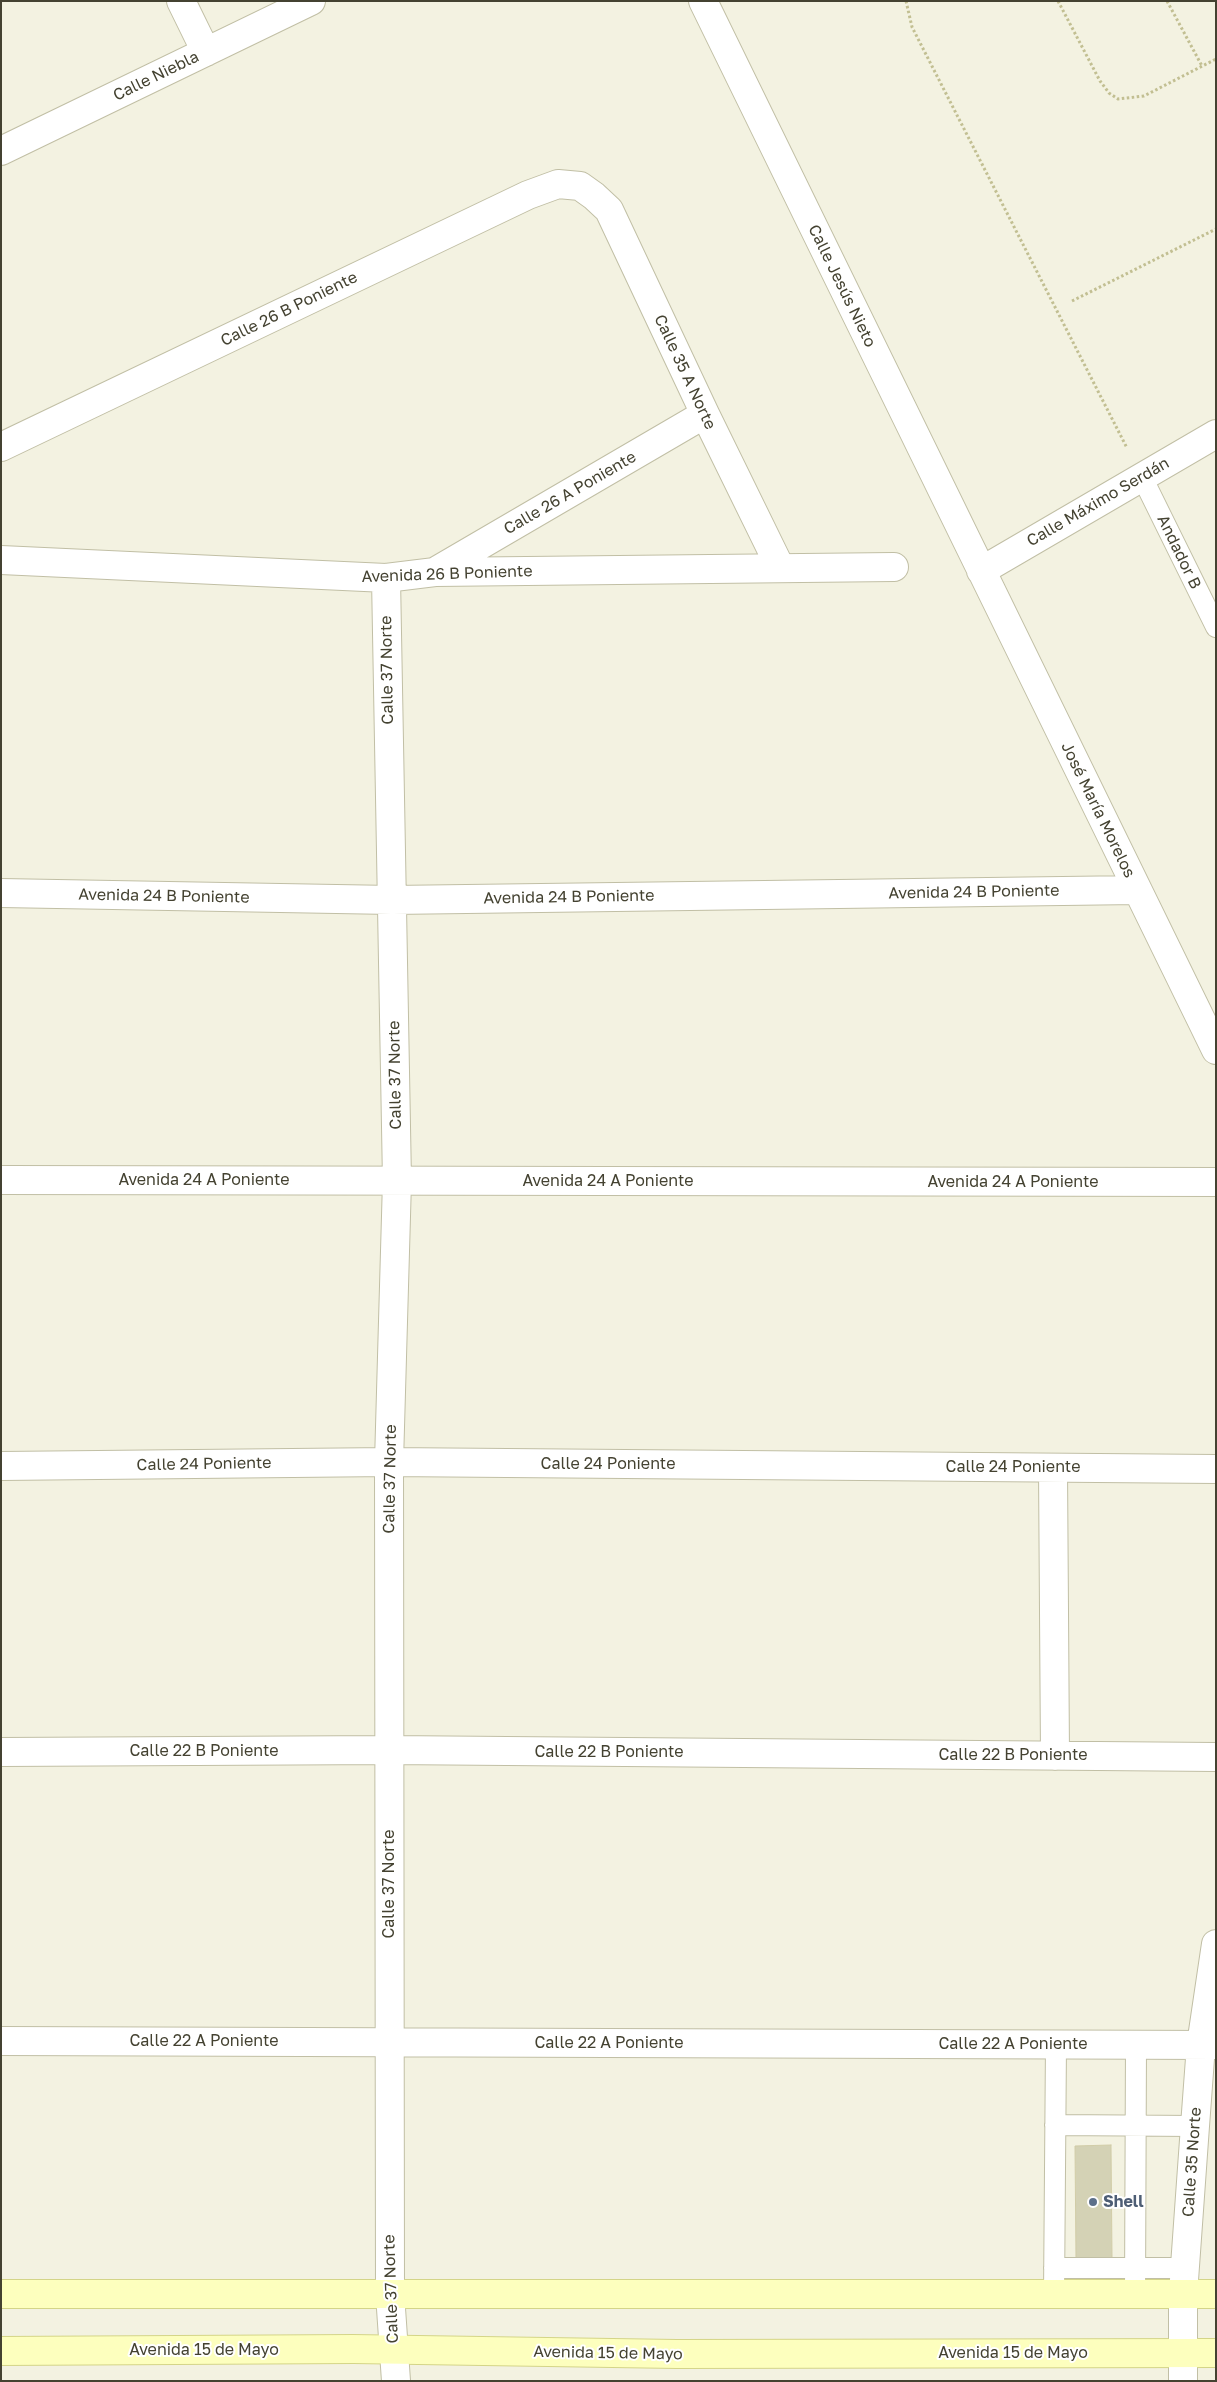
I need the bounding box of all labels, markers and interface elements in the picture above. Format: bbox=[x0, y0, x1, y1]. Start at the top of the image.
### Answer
street label: Calle Niebla bbox=[110, 47, 202, 105]
street label: Calle Jesús Nieto bbox=[804, 222, 880, 350]
street label: Calle 26 B Poniente bbox=[218, 268, 360, 350]
street label: Calle 35 A Norte bbox=[650, 311, 720, 433]
street label: Calle 26 A Poniente bbox=[500, 447, 640, 539]
street label: Calle Máximo Serdán bbox=[1023, 453, 1173, 551]
street label: Andador B bbox=[1153, 512, 1205, 592]
street label: Avenida 26 B Poniente bbox=[361, 561, 533, 587]
street label: Calle 37 Norte bbox=[376, 615, 398, 725]
street label: José María Morelos bbox=[1057, 739, 1139, 881]
street label: Avenida 24 B Poniente bbox=[888, 881, 1060, 903]
street label: Avenida 24 B Poniente bbox=[78, 885, 250, 907]
street label: Avenida 24 B Poniente bbox=[483, 886, 655, 908]
street label: Calle 37 Norte bbox=[384, 1020, 406, 1130]
street label: Avenida 24 A Poniente bbox=[118, 1170, 290, 1190]
street label: Avenida 24 A Poniente bbox=[522, 1171, 694, 1191]
street label: Avenida 24 A Poniente bbox=[927, 1172, 1099, 1192]
street label: Calle 37 Norte bbox=[379, 1424, 401, 1534]
street label: Calle 24 Poniente bbox=[136, 1453, 272, 1475]
street label: Calle 24 Poniente bbox=[540, 1454, 676, 1474]
street label: Calle 24 Poniente bbox=[945, 1457, 1081, 1477]
street label: Calle 22 B Poniente bbox=[129, 1741, 279, 1761]
street label: Calle 22 B Poniente bbox=[534, 1742, 684, 1762]
street label: Calle 22 B Poniente bbox=[938, 1745, 1088, 1765]
street label: Calle 37 Norte bbox=[379, 1829, 399, 1939]
street label: Calle 22 A Poniente bbox=[129, 2031, 279, 2051]
street label: Calle 22 A Poniente bbox=[534, 2033, 684, 2053]
street label: Calle 22 A Poniente bbox=[938, 2034, 1088, 2054]
street label: Calle 35 Norte bbox=[1179, 2107, 1205, 2217]
place label: Shell bbox=[1103, 2192, 1144, 2212]
marker: Shell bbox=[1087, 2196, 1099, 2208]
street label: Calle 37 Norte bbox=[380, 2234, 402, 2344]
street label: Avenida 15 de Mayo bbox=[129, 2340, 279, 2360]
street label: Avenida 15 de Mayo bbox=[533, 2342, 683, 2364]
street label: Avenida 15 de Mayo bbox=[938, 2343, 1088, 2363]

